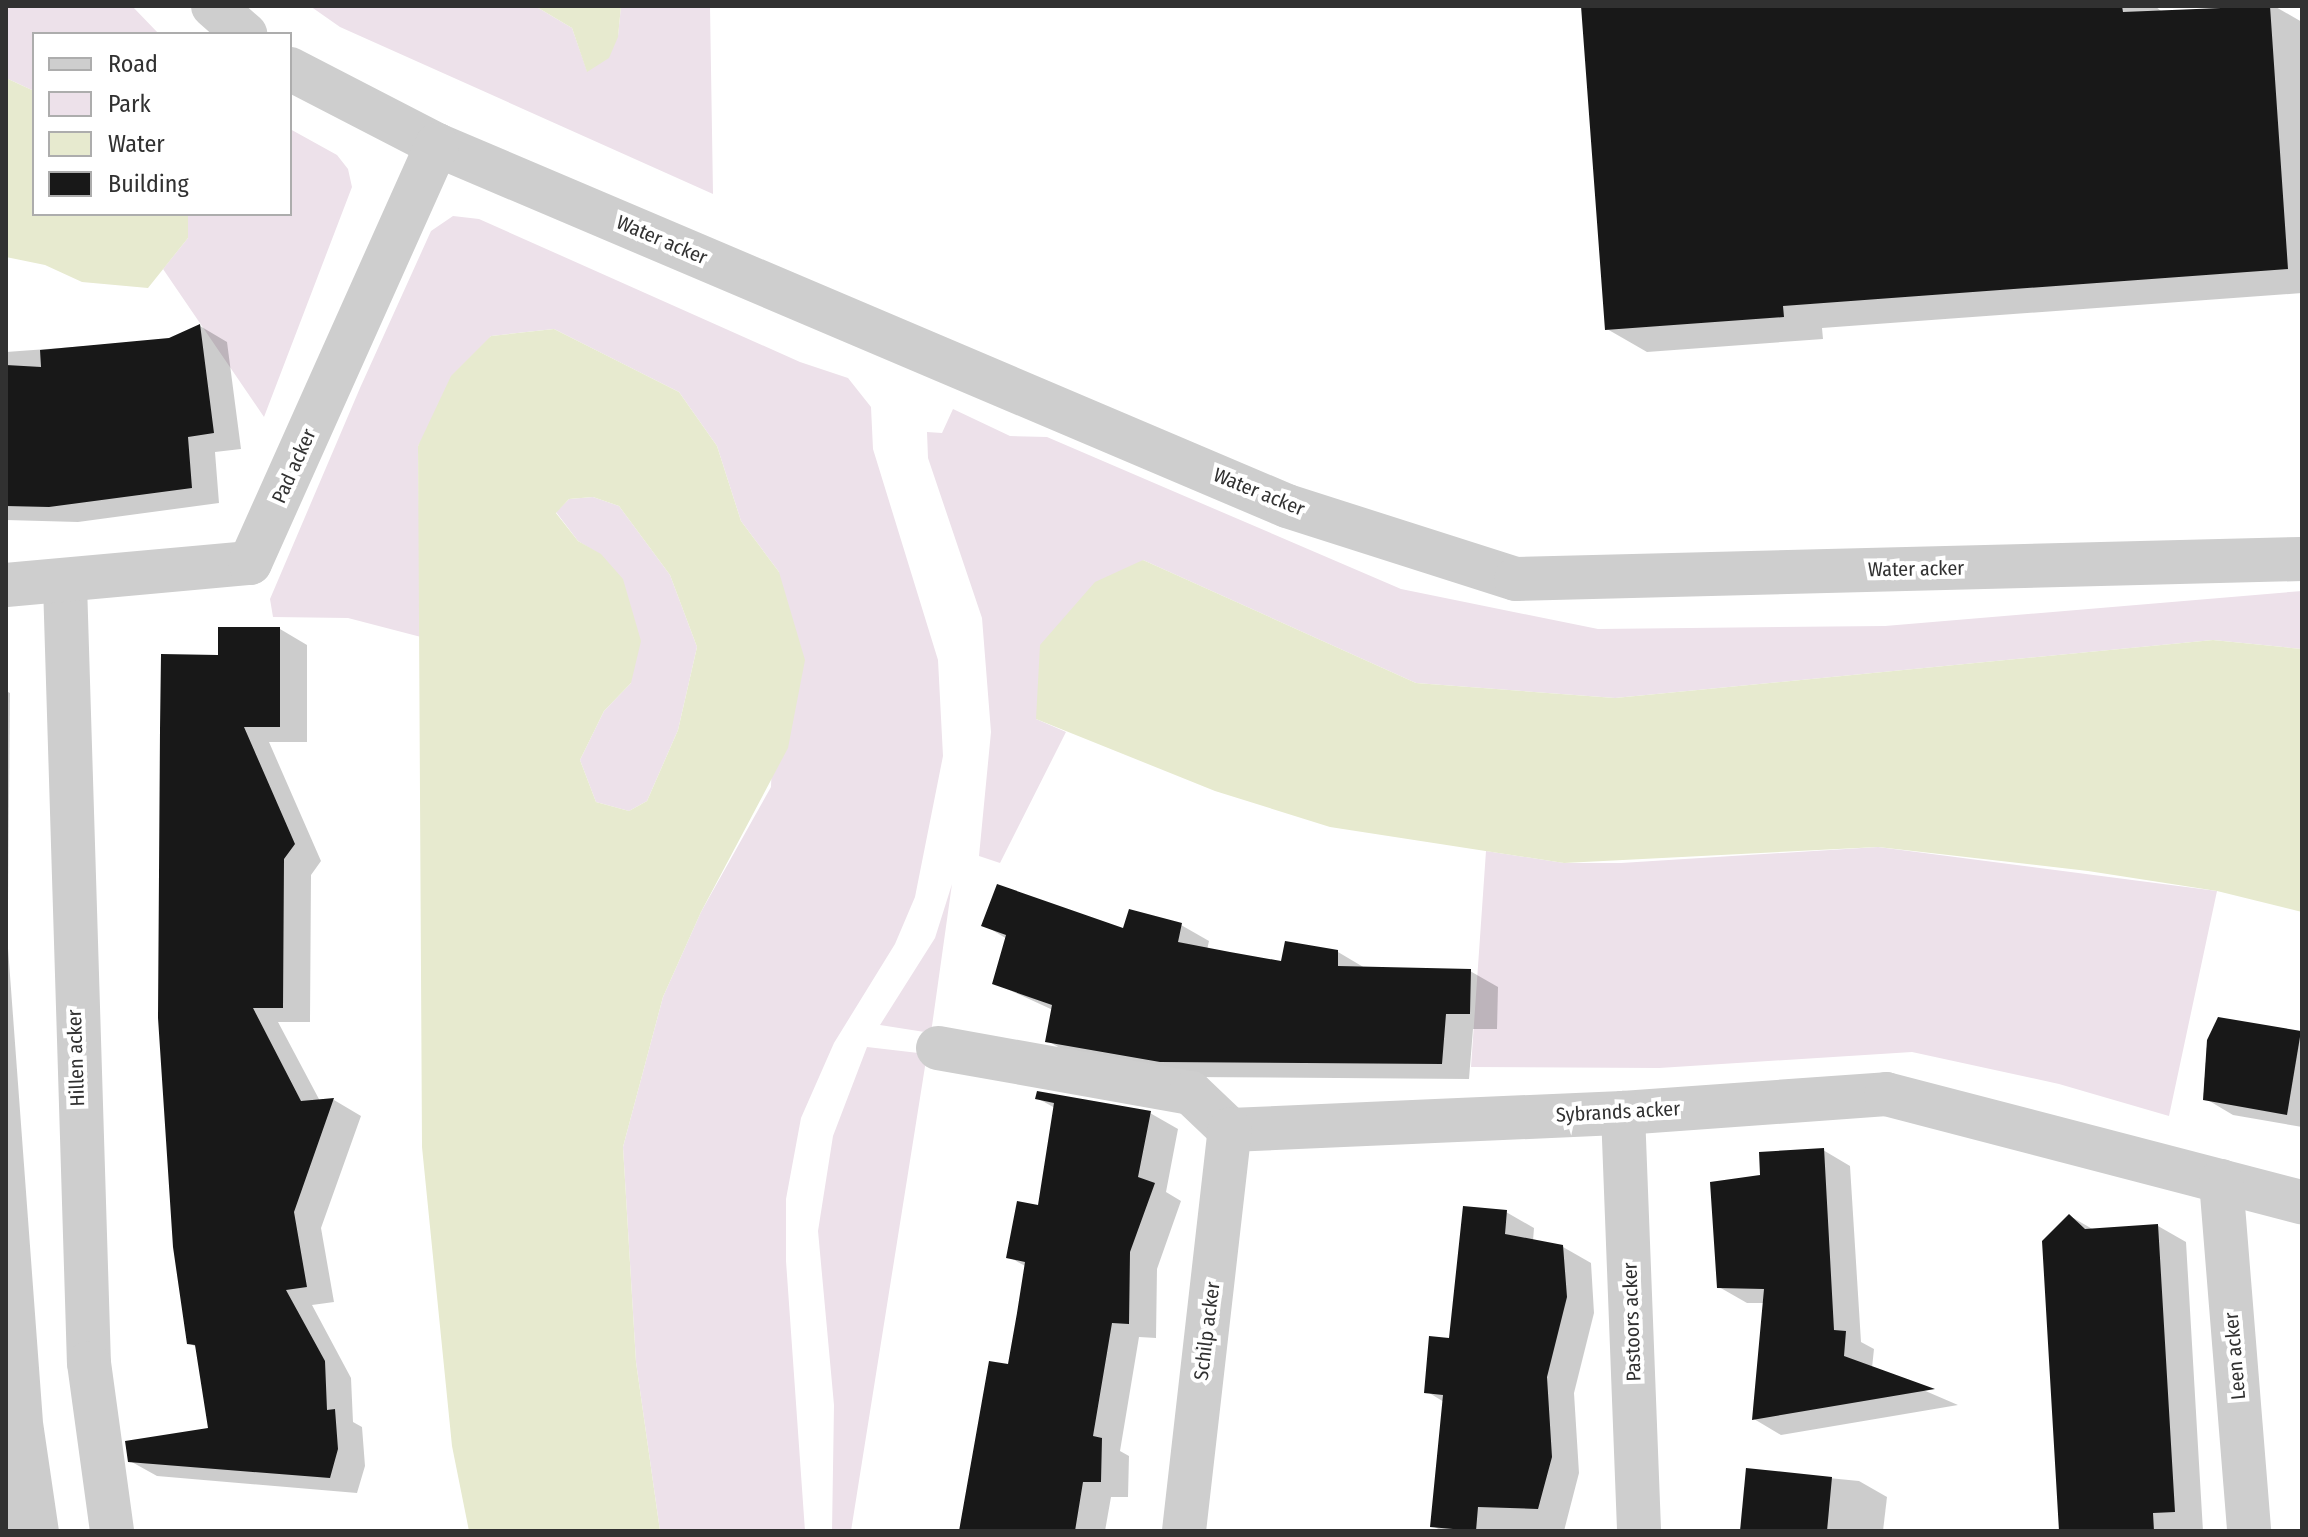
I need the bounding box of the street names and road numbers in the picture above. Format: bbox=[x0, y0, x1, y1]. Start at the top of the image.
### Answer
street label: Water acker bbox=[613, 210, 711, 270]
street label: Pad acker bbox=[267, 425, 321, 507]
street label: Water acker bbox=[1210, 463, 1308, 521]
street label: Water acker bbox=[1868, 556, 1964, 582]
street label: Hillen acker bbox=[62, 1009, 90, 1107]
street label: Sybrands acker bbox=[1555, 1097, 1681, 1127]
street label: Pastoors acker bbox=[1618, 1262, 1646, 1382]
street label: Schilp acker bbox=[1189, 1280, 1225, 1382]
street label: Leen acker bbox=[2219, 1311, 2251, 1401]

